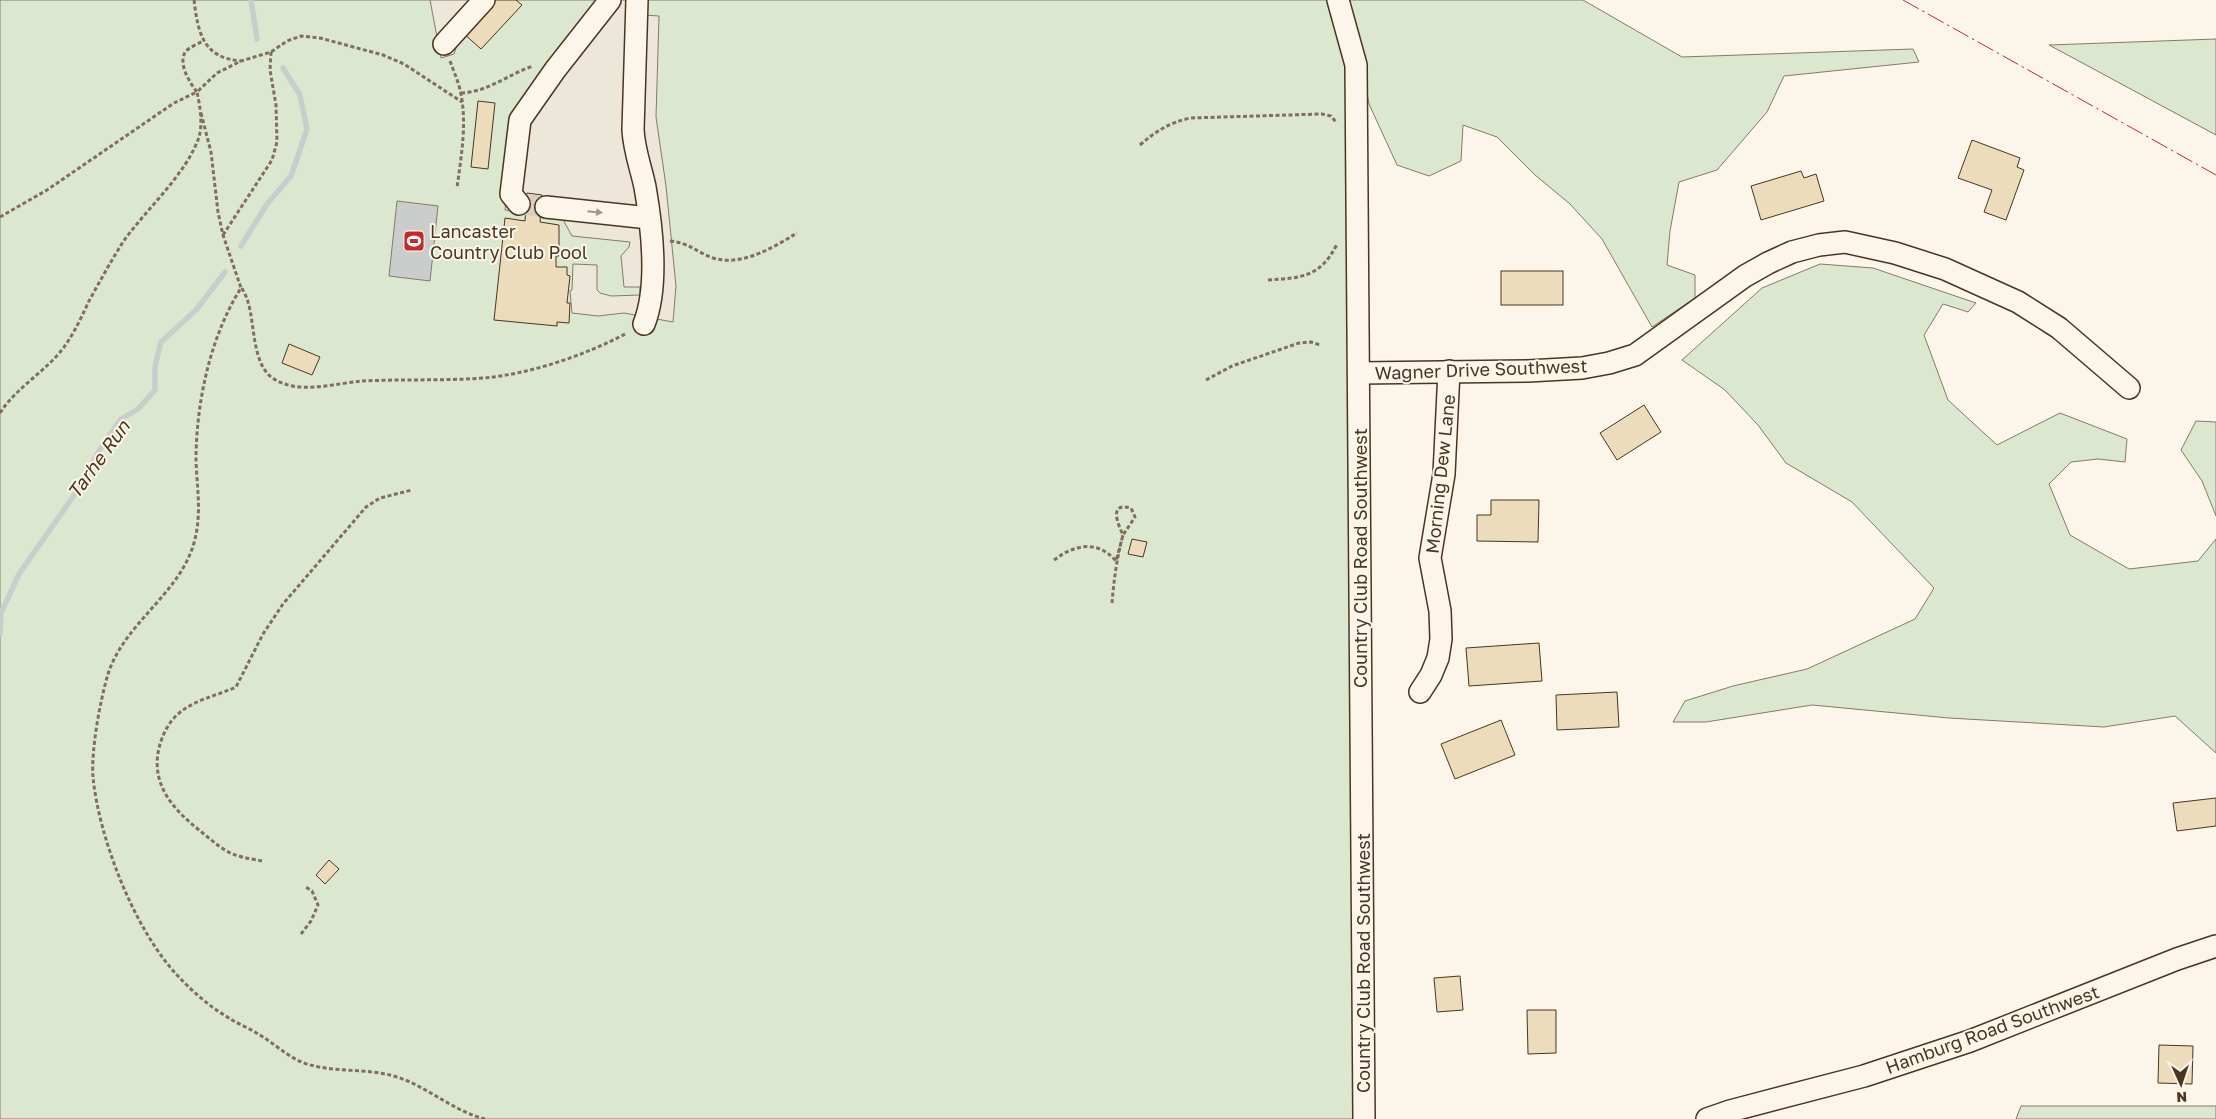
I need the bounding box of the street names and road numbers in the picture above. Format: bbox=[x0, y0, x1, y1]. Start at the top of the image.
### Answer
street label: Wagner Drive Southwest bbox=[1374, 354, 1588, 384]
street label: Morning Dew Lane bbox=[1421, 393, 1459, 555]
street label: Country Club Road Southwest bbox=[1349, 428, 1371, 688]
street label: Country Club Road Southwest bbox=[1352, 833, 1374, 1093]
street label: Hamburg Road Southwest bbox=[1882, 980, 2102, 1078]

